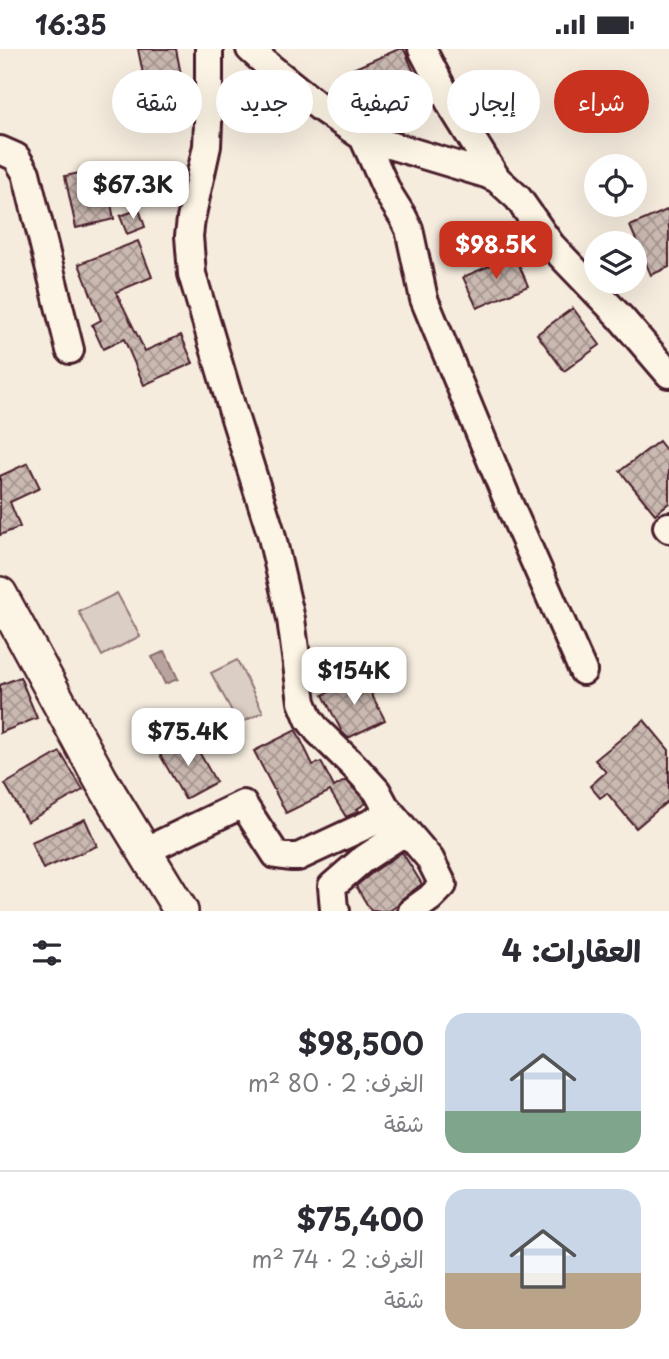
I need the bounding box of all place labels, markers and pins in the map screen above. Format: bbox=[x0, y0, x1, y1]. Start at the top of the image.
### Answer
pin: $67.3K bbox=[76, 162, 190, 221]
pin: $98.5K bbox=[439, 222, 553, 281]
pin: $154K bbox=[305, 647, 403, 707]
pin: $75.4K bbox=[131, 709, 245, 768]

